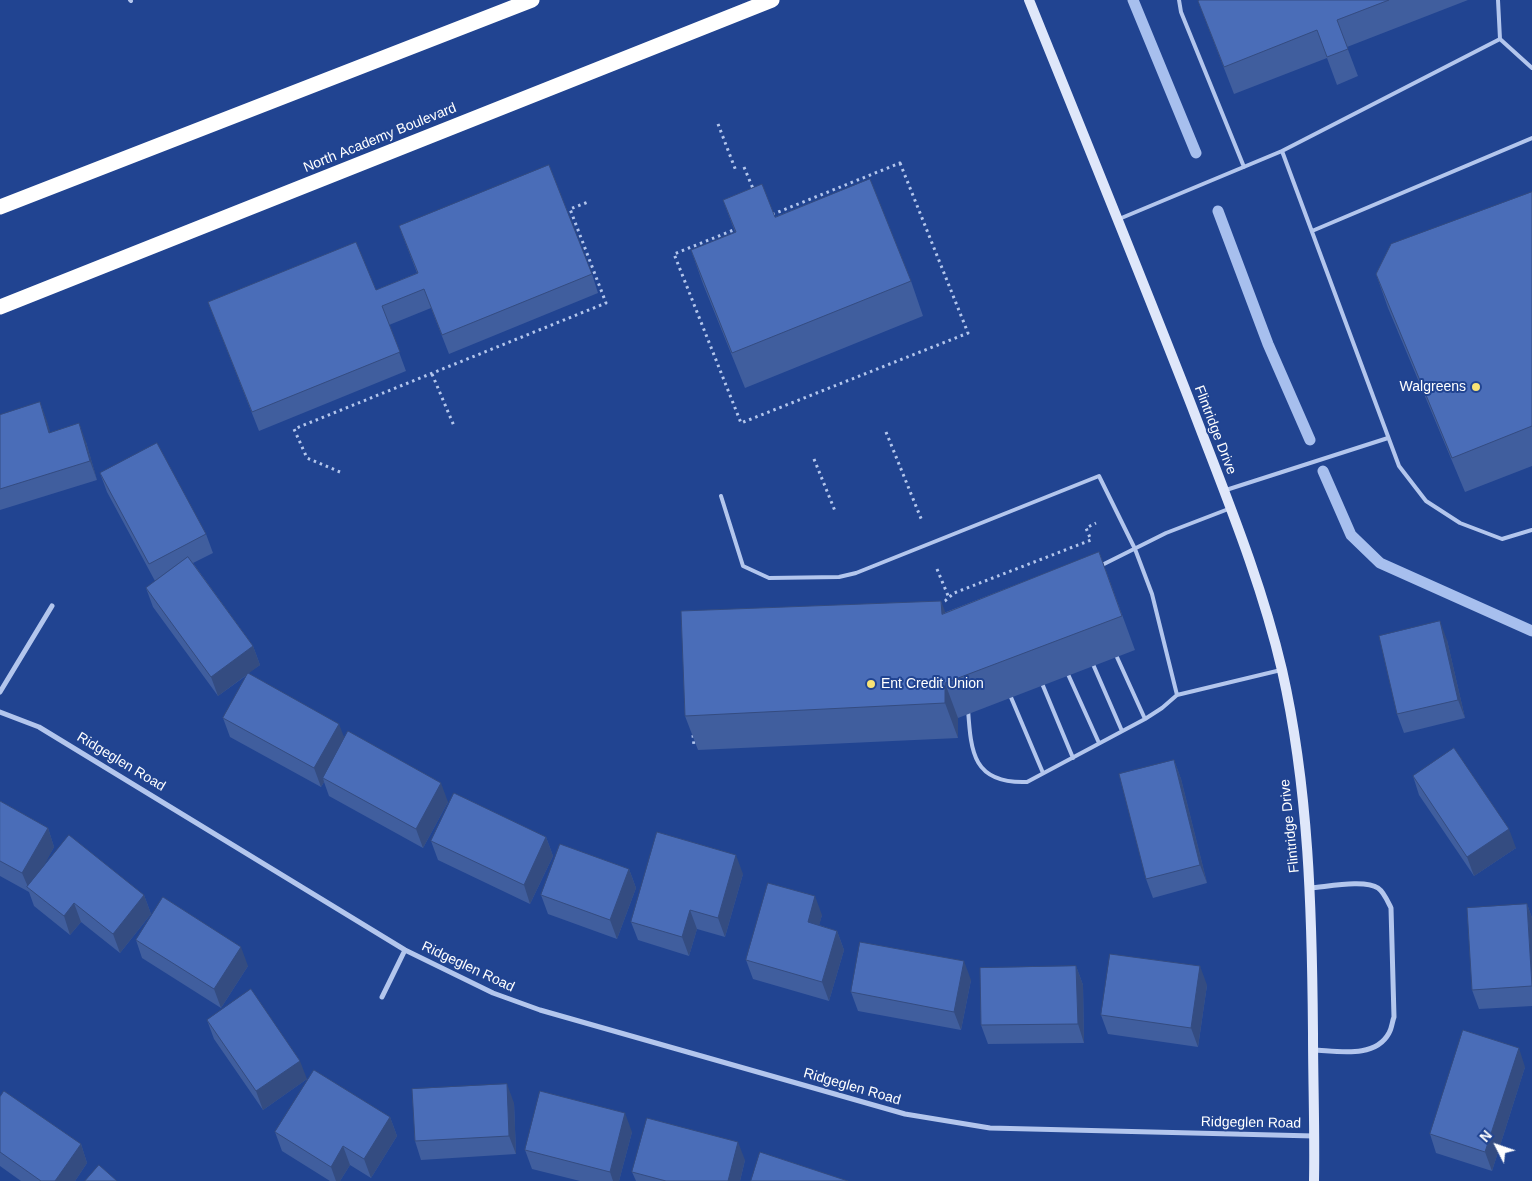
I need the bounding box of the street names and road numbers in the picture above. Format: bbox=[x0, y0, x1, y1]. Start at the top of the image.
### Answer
street label: North Academy Boulevard bbox=[301, 100, 459, 176]
street label: Flintridge Drive bbox=[1190, 383, 1240, 477]
street label: Ridgeglen Road bbox=[74, 729, 168, 795]
street label: Flintridge Drive bbox=[1277, 778, 1303, 874]
street label: Ridgeglen Road bbox=[419, 938, 517, 996]
street label: Ridgeglen Road bbox=[801, 1065, 903, 1109]
street label: Ridgeglen Road bbox=[1201, 1114, 1301, 1132]

